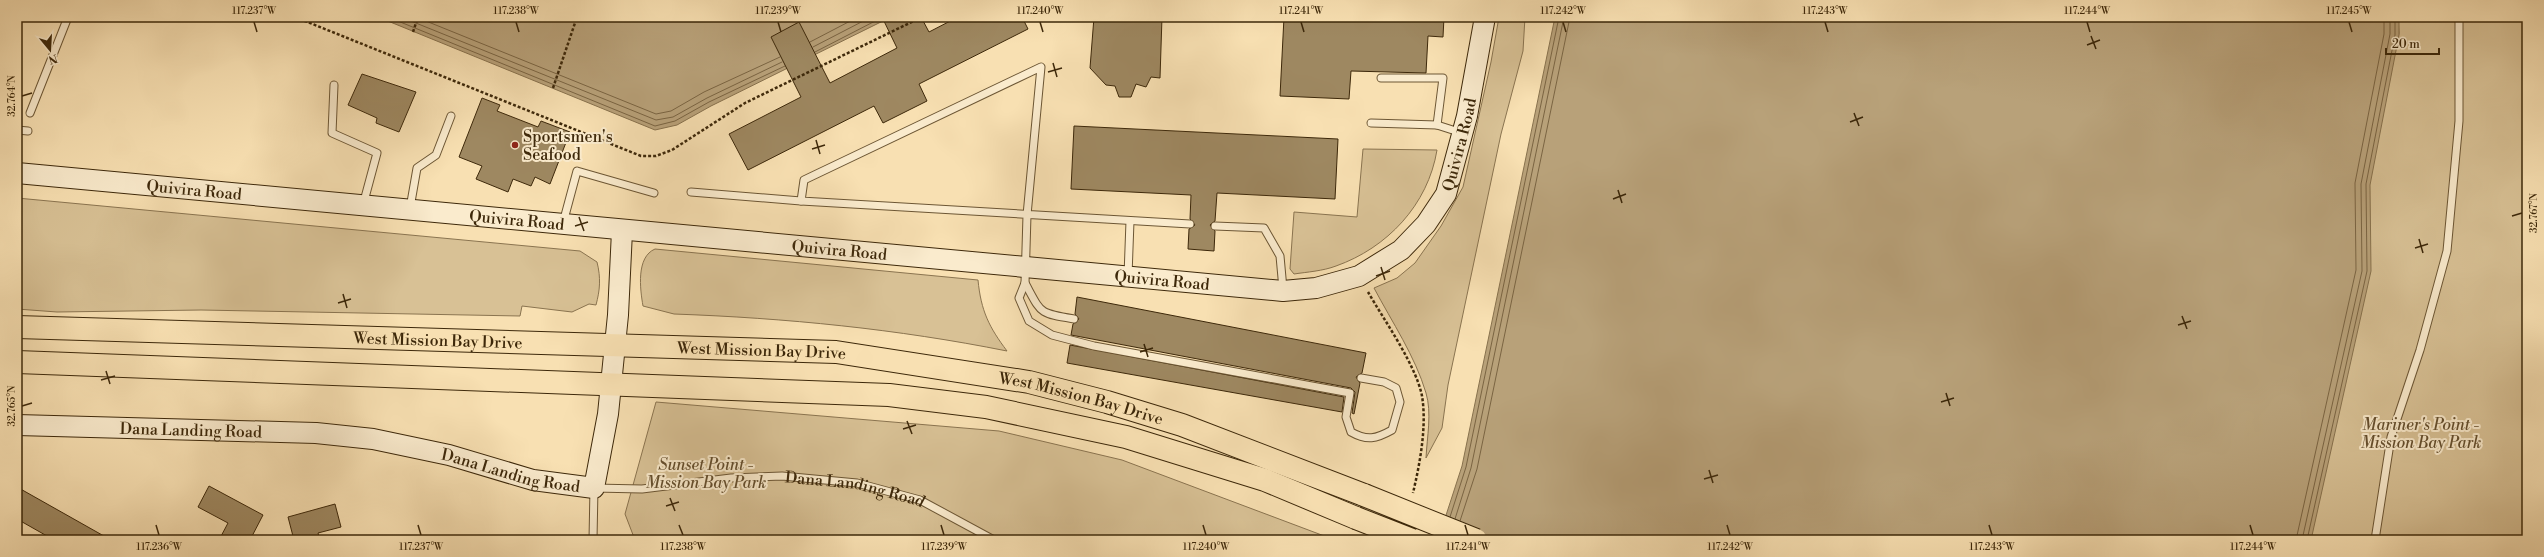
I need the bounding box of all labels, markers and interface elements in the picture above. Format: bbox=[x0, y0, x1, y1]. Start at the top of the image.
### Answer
text: 117.237°W bbox=[232, 5, 277, 17]
text: 117.238°W bbox=[493, 5, 540, 17]
text: 117.239°W bbox=[755, 5, 802, 17]
text: 117.240°W bbox=[1017, 5, 1064, 17]
text: 117.241°W bbox=[1279, 5, 1324, 17]
text: 117.242°W bbox=[1540, 5, 1587, 17]
text: 117.243°W bbox=[1802, 5, 1849, 17]
text: 117.244°W bbox=[2064, 5, 2111, 17]
text: 117.245°W bbox=[2326, 5, 2373, 17]
north arrow bbox=[30, 30, 70, 70]
scale bar bbox=[2386, 30, 2439, 56]
text: 20 m bbox=[2392, 37, 2420, 52]
text: N bbox=[46, 51, 59, 67]
text: 32.764°N bbox=[6, 75, 18, 117]
street label: Quivira Road bbox=[1438, 96, 1481, 194]
place label: Sportsmen's Seafood bbox=[523, 127, 613, 165]
marker: Sportsmen's Seafood bbox=[510, 140, 520, 150]
street label: Quivira Road bbox=[146, 176, 243, 205]
text: 32.767°N bbox=[2528, 193, 2540, 233]
street label: Quivira Road bbox=[468, 206, 565, 235]
street label: Quivira Road bbox=[791, 236, 888, 265]
street label: Quivira Road bbox=[1113, 266, 1210, 295]
street label: West Mission Bay Drive bbox=[352, 328, 523, 353]
street label: West Mission Bay Drive bbox=[676, 338, 848, 364]
street label: West Mission Bay Drive bbox=[996, 368, 1166, 430]
text: 32.765°N bbox=[6, 385, 18, 426]
park label: Mariner's Point - Mission Bay Park bbox=[2361, 415, 2481, 453]
street label: Dana Landing Road bbox=[119, 419, 262, 443]
street label: Dana Landing Road bbox=[440, 445, 581, 497]
park label: Sunset Point - Mission Bay Park bbox=[646, 455, 766, 493]
street label: Dana Landing Road bbox=[784, 467, 929, 512]
text: 117.236°W bbox=[136, 541, 183, 553]
text: 117.237°W bbox=[399, 541, 444, 553]
text: 117.238°W bbox=[660, 541, 707, 553]
text: 117.239°W bbox=[921, 541, 968, 553]
text: 117.240°W bbox=[1183, 541, 1230, 553]
text: 117.241°W bbox=[1446, 541, 1491, 553]
text: 117.242°W bbox=[1707, 541, 1754, 553]
text: 117.243°W bbox=[1969, 541, 2016, 553]
text: 117.244°W bbox=[2230, 541, 2277, 553]

